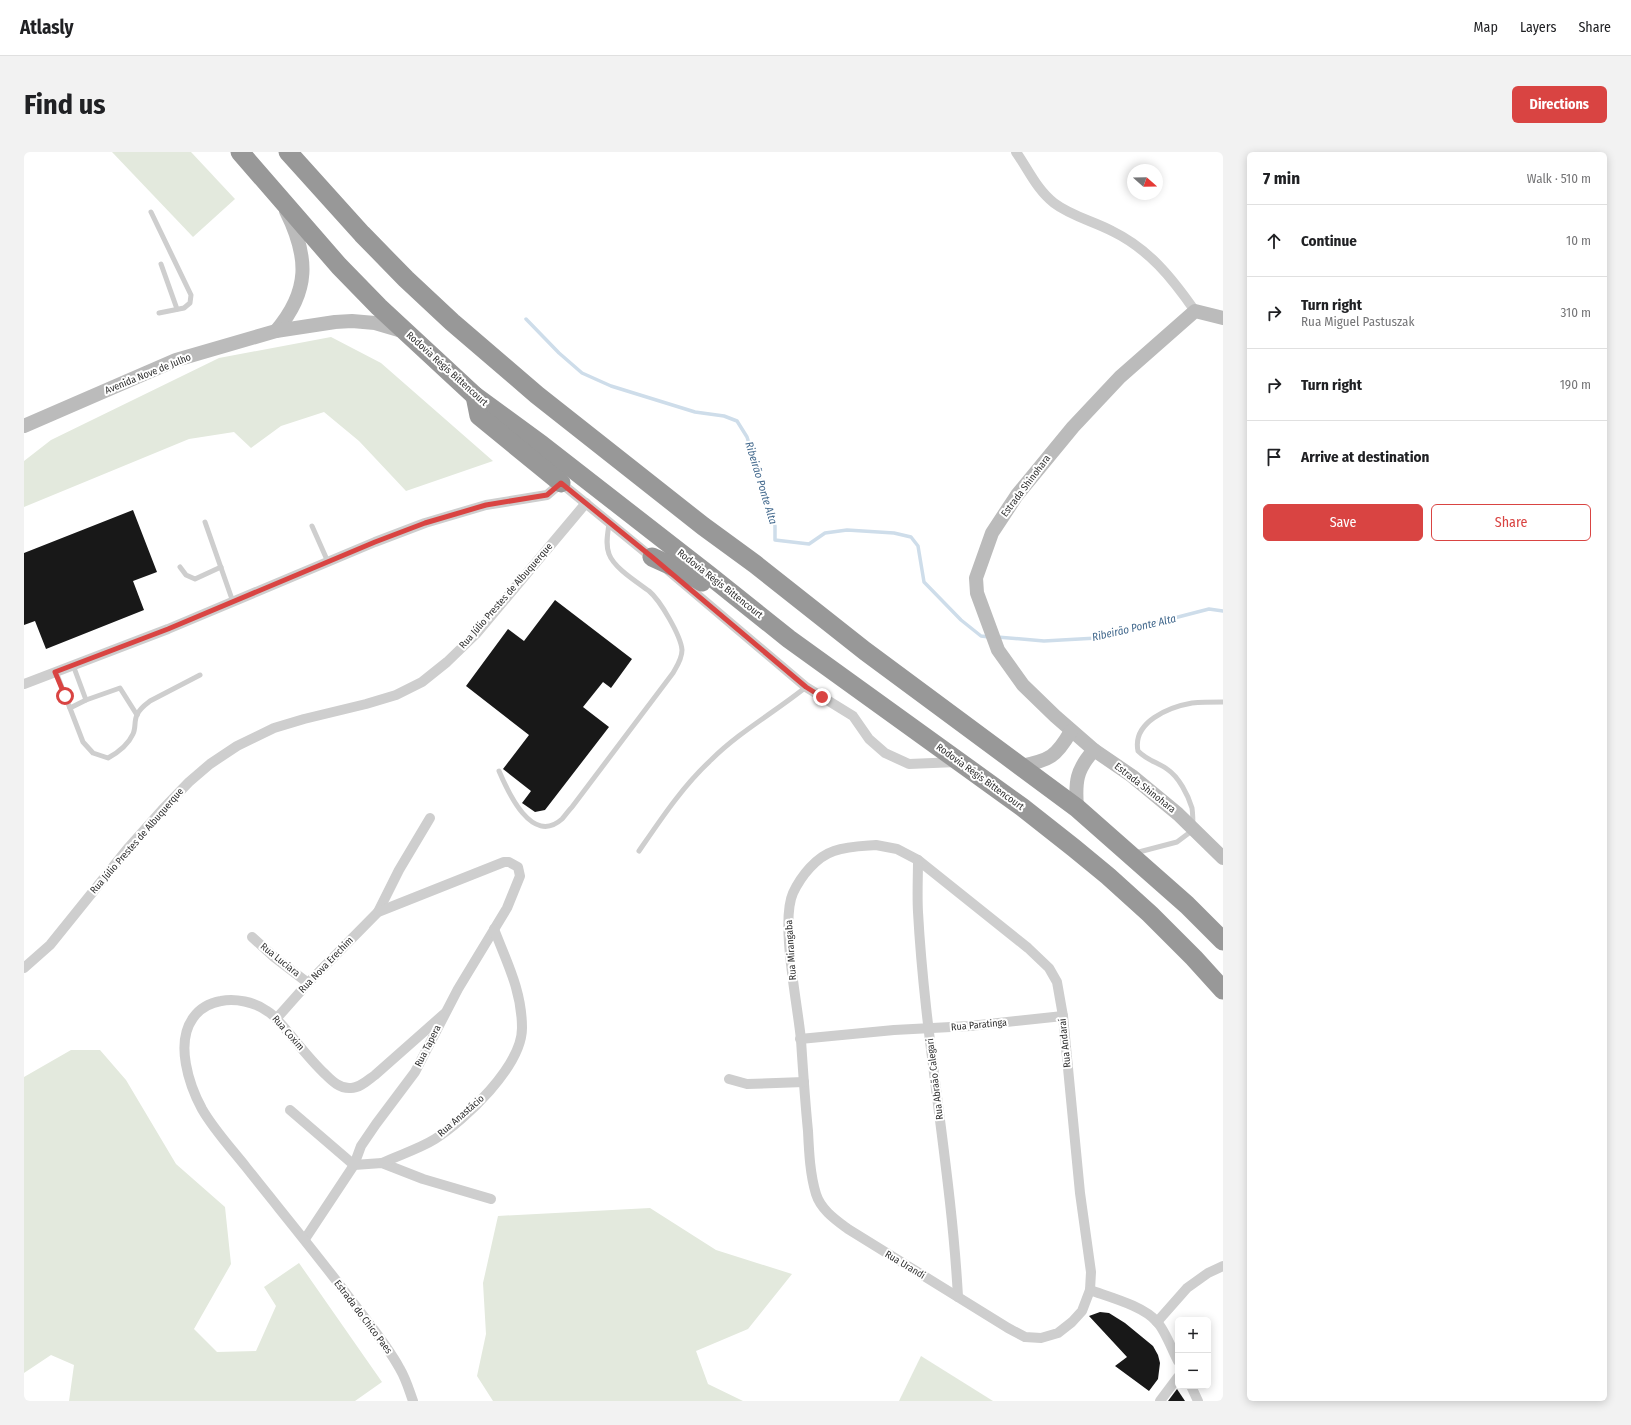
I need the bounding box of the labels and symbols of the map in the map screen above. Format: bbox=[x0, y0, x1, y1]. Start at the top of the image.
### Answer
north arrow bbox=[1127, 164, 1163, 200]
street label: Rodovia Régis Bittencourt bbox=[404, 329, 491, 409]
street label: Avenida Nove de Julho bbox=[103, 351, 193, 397]
water label: Ribeirão Ponte Alta bbox=[742, 440, 780, 526]
street label: Estrada Shinohara bbox=[999, 453, 1053, 519]
street label: Rua Júlio Prestes de Albuquerque bbox=[456, 540, 555, 651]
street label: Rodovia Régis Bittencourt bbox=[675, 547, 766, 622]
water label: Ribeirão Ponte Alta bbox=[1091, 612, 1177, 644]
route start bbox=[56, 687, 74, 705]
route end bbox=[813, 688, 831, 706]
street label: Rodovia Régis Bittencourt bbox=[934, 741, 1027, 813]
street label: Estrada Shinohara bbox=[1112, 760, 1178, 816]
street label: Rua Júlio Prestes de Albuquerque bbox=[87, 785, 186, 896]
street label: Rua Mirangaba bbox=[783, 919, 799, 981]
street label: Rua Nova Erechim bbox=[296, 934, 356, 996]
street label: Rua Luciara bbox=[258, 940, 302, 980]
street label: Rua Coxim bbox=[270, 1013, 306, 1053]
street label: Rua Paratinga bbox=[951, 1017, 1008, 1033]
street label: Rua Andaraí bbox=[1055, 1017, 1074, 1068]
street label: Rua Tapera bbox=[412, 1023, 444, 1069]
street label: Rua Abraão Calegari bbox=[924, 1038, 946, 1120]
street label: Rua Anastácio bbox=[435, 1093, 487, 1139]
street label: Rua Urandi bbox=[883, 1248, 927, 1282]
street label: Estrada do Chico Paes bbox=[331, 1278, 395, 1356]

